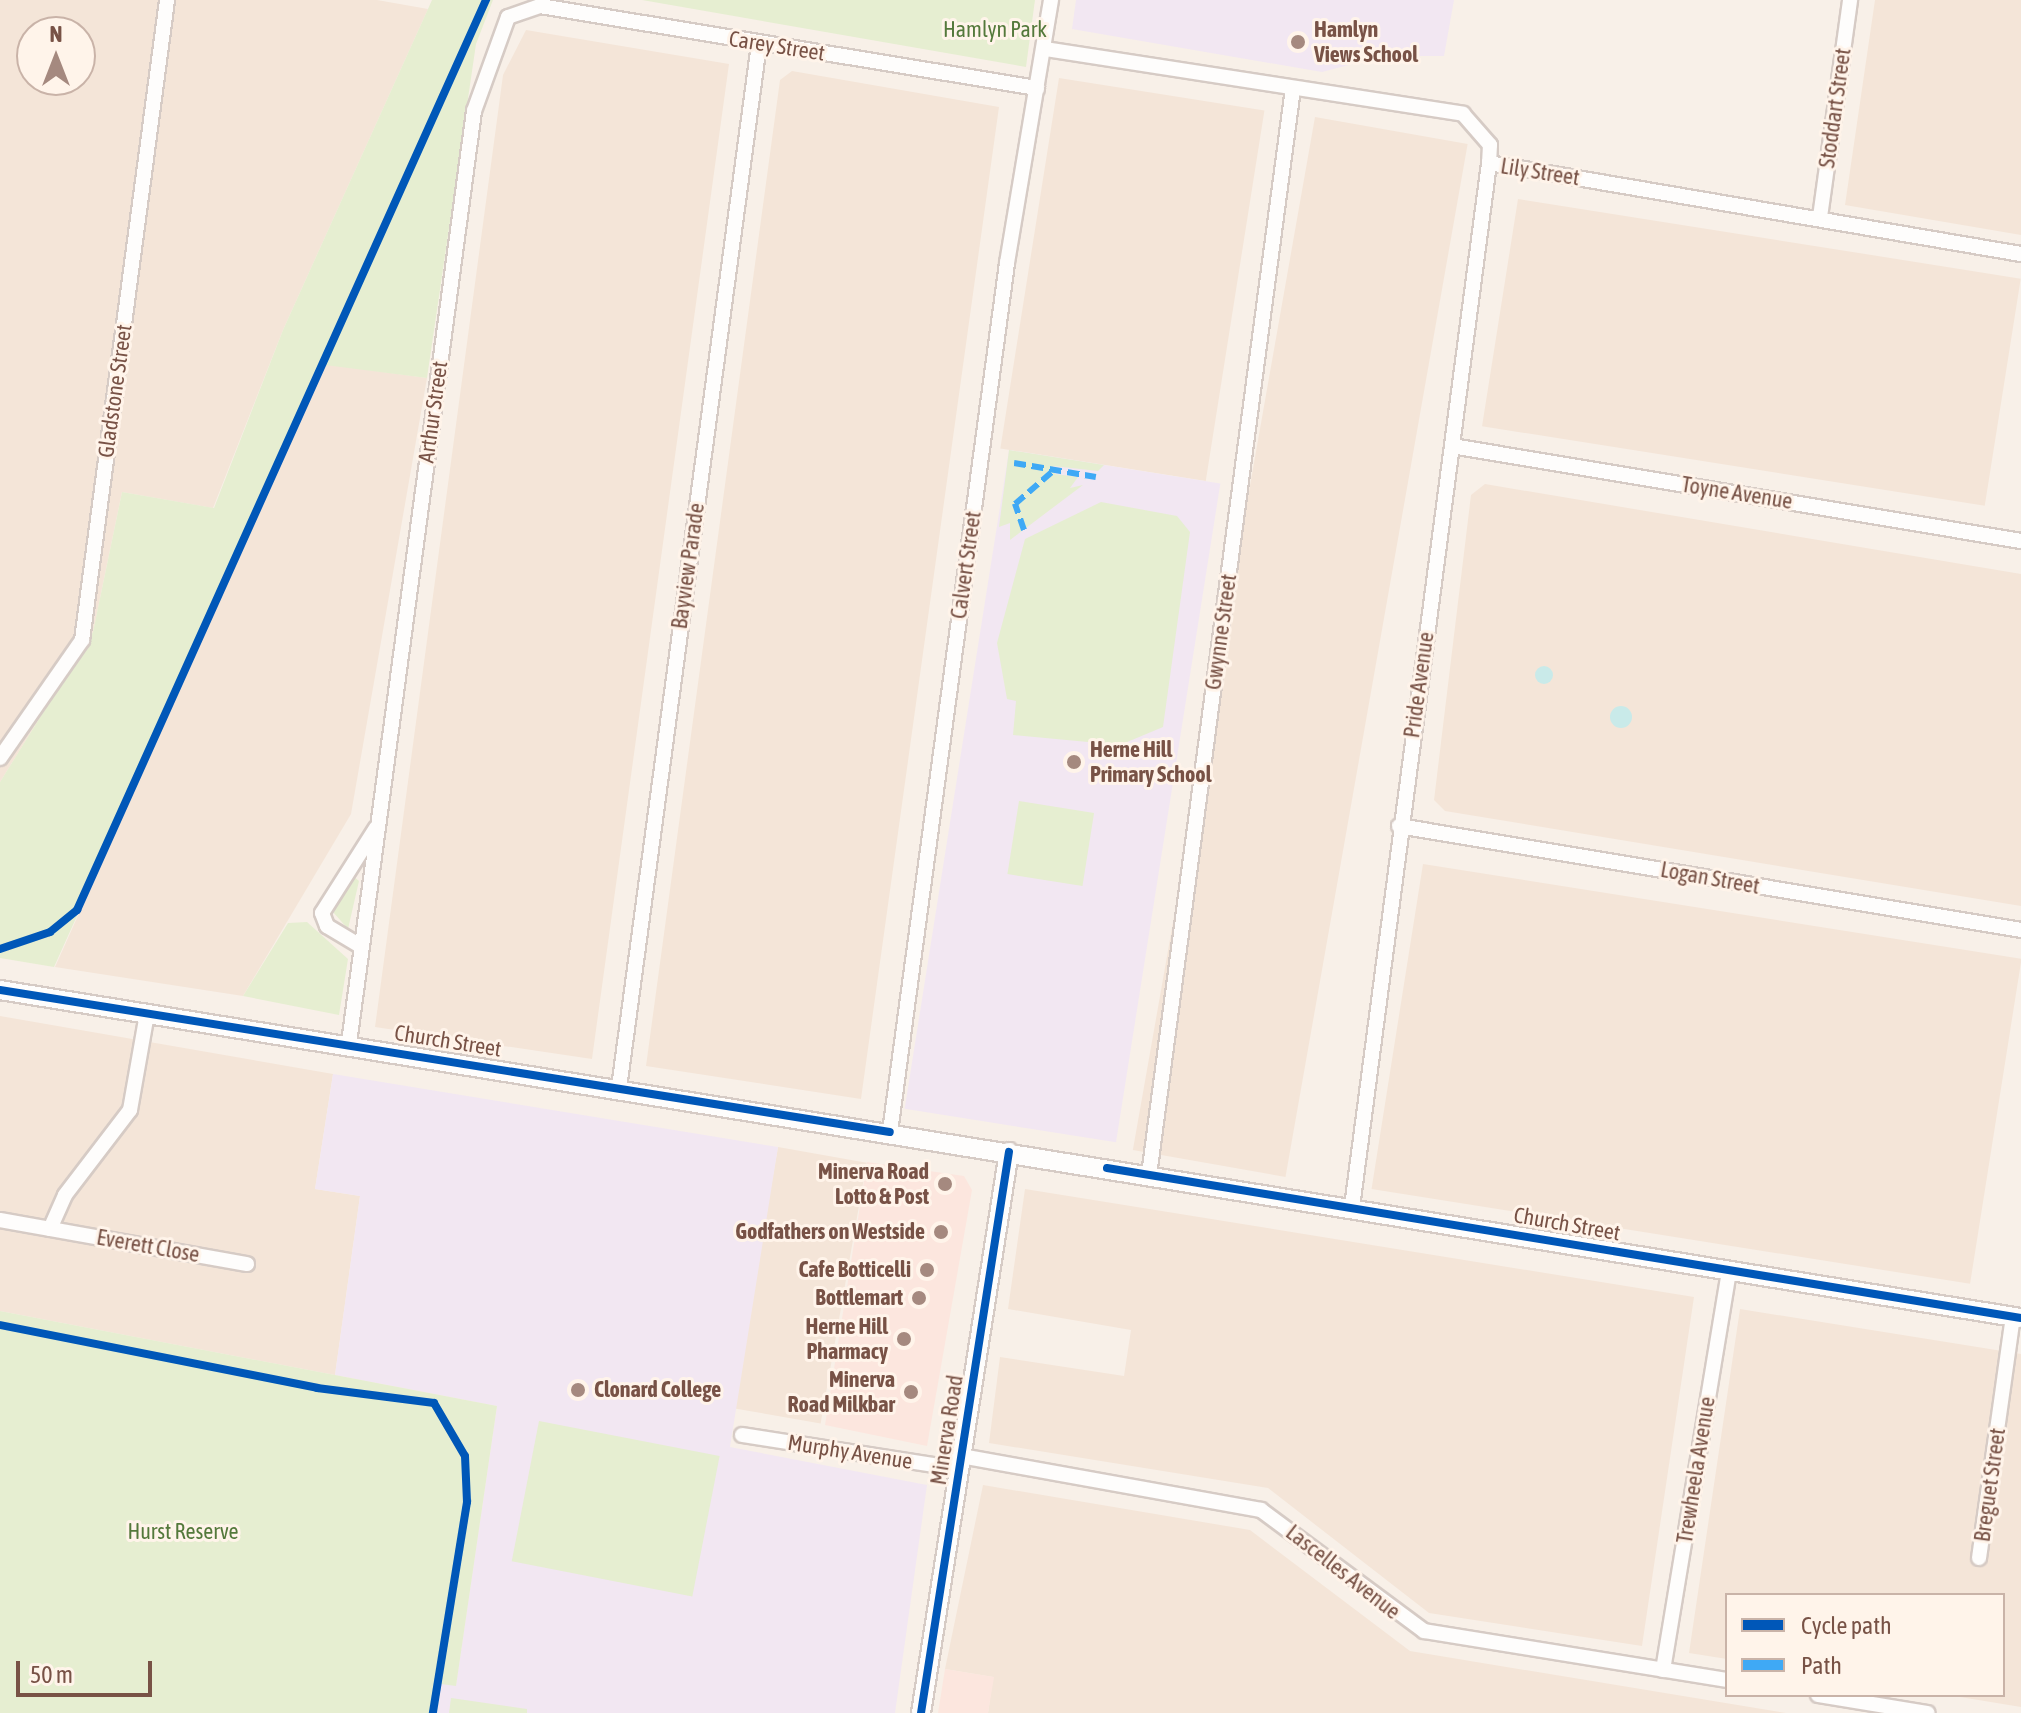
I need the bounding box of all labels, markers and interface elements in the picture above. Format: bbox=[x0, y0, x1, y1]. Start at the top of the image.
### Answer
north arrow bbox=[16, 16, 96, 96]
place label: Hamlyn Views School bbox=[1314, 16, 1418, 68]
park label: Hamlyn Park bbox=[943, 17, 1047, 43]
text: N bbox=[50, 21, 62, 47]
street label: Carey Street bbox=[727, 25, 827, 67]
marker: Hamlyn Views School bbox=[1289, 33, 1307, 51]
street label: Stoddart Street bbox=[1814, 46, 1856, 170]
street label: Lily Street bbox=[1499, 153, 1581, 191]
street label: Gladstone Street bbox=[93, 323, 137, 459]
street label: Arthur Street bbox=[413, 359, 453, 465]
street label: Toyne Avenue bbox=[1680, 471, 1794, 515]
street label: Bayview Parade bbox=[666, 501, 710, 631]
street label: Calvert Street bbox=[945, 509, 987, 621]
street label: Gwynne Street bbox=[1200, 572, 1242, 692]
street label: Pride Avenue bbox=[1399, 630, 1439, 740]
place label: Herne Hill Primary School bbox=[1090, 736, 1212, 788]
marker: Herne Hill Primary School bbox=[1065, 753, 1083, 771]
street label: Logan Street bbox=[1658, 856, 1762, 900]
street label: Church Street bbox=[393, 1020, 503, 1062]
place label: Minerva Road Lotto & Post bbox=[818, 1158, 929, 1210]
marker: Minerva Road Lotto & Post bbox=[936, 1175, 954, 1193]
street label: Church Street bbox=[1512, 1202, 1622, 1246]
place label: Godfathers on Westside bbox=[735, 1219, 925, 1245]
marker: Godfathers on Westside bbox=[932, 1223, 950, 1241]
street label: Everett Close bbox=[95, 1224, 201, 1268]
place label: Cafe Botticelli bbox=[798, 1257, 911, 1283]
marker: Cafe Botticelli bbox=[918, 1261, 936, 1279]
place label: Bottlemart bbox=[815, 1285, 903, 1311]
marker: Bottlemart bbox=[910, 1289, 928, 1307]
place label: Herne Hill Pharmacy bbox=[806, 1313, 888, 1364]
marker: Herne Hill Pharmacy bbox=[895, 1330, 913, 1348]
place label: Minerva Road Milkbar bbox=[788, 1366, 895, 1418]
street label: Minerva Road bbox=[925, 1373, 969, 1487]
place label: Clonard College bbox=[594, 1377, 721, 1403]
marker: Clonard College bbox=[569, 1381, 587, 1399]
marker: Minerva Road Milkbar bbox=[902, 1383, 920, 1401]
street label: Trewheela Avenue bbox=[1671, 1395, 1721, 1545]
street label: Breguet Street bbox=[1969, 1426, 2011, 1544]
street label: Murphy Avenue bbox=[786, 1429, 914, 1475]
park label: Hurst Reserve bbox=[127, 1519, 239, 1545]
street label: Lascelles Avenue bbox=[1281, 1519, 1405, 1625]
legend bbox=[1725, 1593, 2005, 1697]
text: Cycle path bbox=[1801, 1612, 1892, 1639]
scale bar bbox=[20, 1645, 156, 1695]
text: Path bbox=[1801, 1652, 1842, 1679]
text: 50 m bbox=[30, 1661, 73, 1688]

